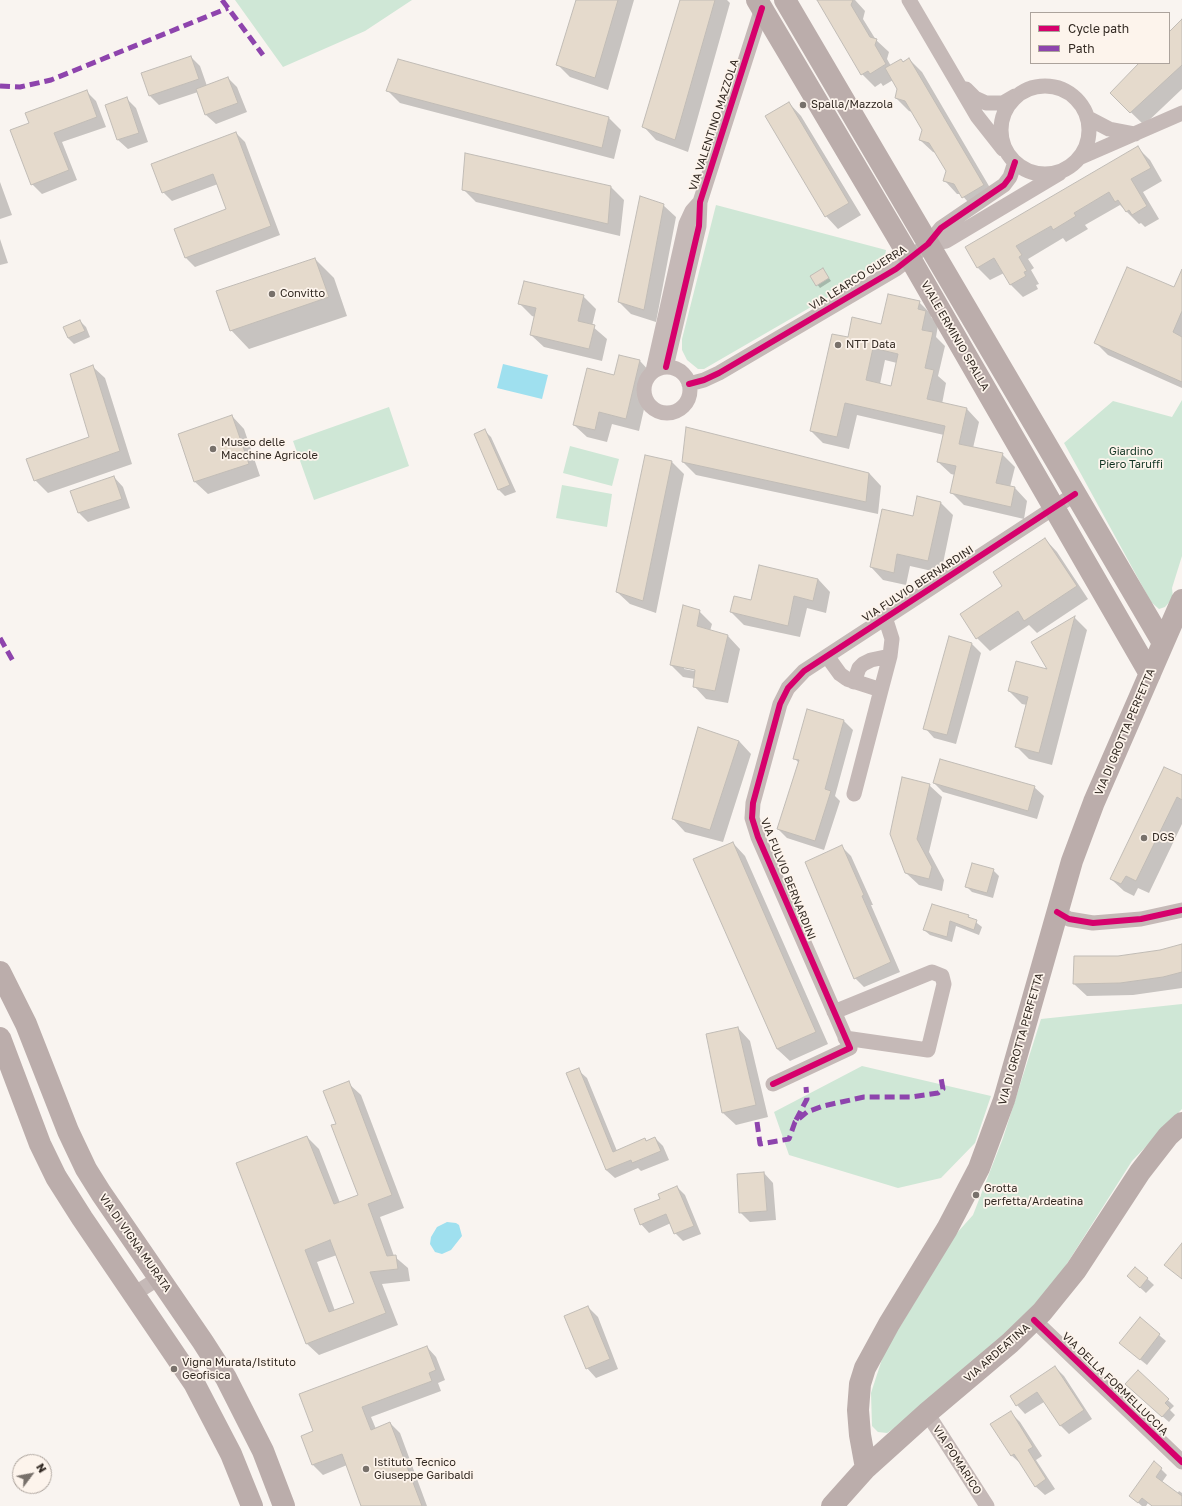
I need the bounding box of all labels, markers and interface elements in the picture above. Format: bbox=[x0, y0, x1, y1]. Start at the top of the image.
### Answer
legend bbox=[1030, 12, 1170, 64]
text: Cycle path bbox=[1068, 21, 1129, 36]
text: Path bbox=[1068, 41, 1095, 56]
street label: VIA VALENTINO MAZZOLA bbox=[686, 57, 742, 193]
place label: Spalla/Mazzola bbox=[811, 98, 893, 112]
marker: Spalla/Mazzola bbox=[798, 100, 808, 110]
street label: VIA LEARCO GUERRA bbox=[807, 243, 909, 313]
street label: VIALE ERMINIO SPALLA bbox=[918, 279, 992, 393]
place label: Convitto bbox=[280, 287, 325, 301]
marker: Convitto bbox=[267, 289, 277, 299]
place label: NTT Data bbox=[846, 338, 896, 352]
marker: NTT Data bbox=[833, 340, 843, 350]
place label: Museo delle Macchine Agricole bbox=[221, 436, 318, 462]
marker: Museo delle Macchine Agricole bbox=[208, 444, 218, 454]
park label: Giardino Piero Taruffi bbox=[1099, 445, 1163, 471]
street label: VIA FULVIO BERNARDINI bbox=[860, 543, 976, 625]
street label: VIA DI GROTTA PERFETTA bbox=[1092, 667, 1158, 797]
street label: VIA FULVIO BERNARDINI bbox=[758, 816, 818, 942]
place label: DGS bbox=[1152, 831, 1174, 845]
marker: DGS bbox=[1139, 833, 1149, 843]
street label: VIA DI GROTTA PERFETTA bbox=[996, 972, 1046, 1106]
place label: Grotta perfetta/Ardeatina bbox=[984, 1182, 1083, 1208]
marker: Grotta perfetta/Ardeatina bbox=[971, 1190, 981, 1200]
street label: VIA DI VIGNA MURATA bbox=[96, 1191, 174, 1295]
street label: VIA ARDEATINA bbox=[961, 1321, 1033, 1385]
street label: VIA DELLA FORMELLUCCIA bbox=[1059, 1330, 1171, 1438]
place label: Vigna Murata/Istituto Geofisica bbox=[182, 1356, 296, 1382]
marker: Vigna Murata/Istituto Geofisica bbox=[169, 1364, 179, 1374]
street label: VIA POMARICO bbox=[930, 1423, 984, 1497]
north arrow bbox=[12, 1454, 52, 1494]
place label: Istituto Tecnico Giuseppe Garibaldi bbox=[374, 1456, 474, 1482]
text: N bbox=[34, 1461, 49, 1475]
marker: Istituto Tecnico Giuseppe Garibaldi bbox=[361, 1464, 371, 1474]

